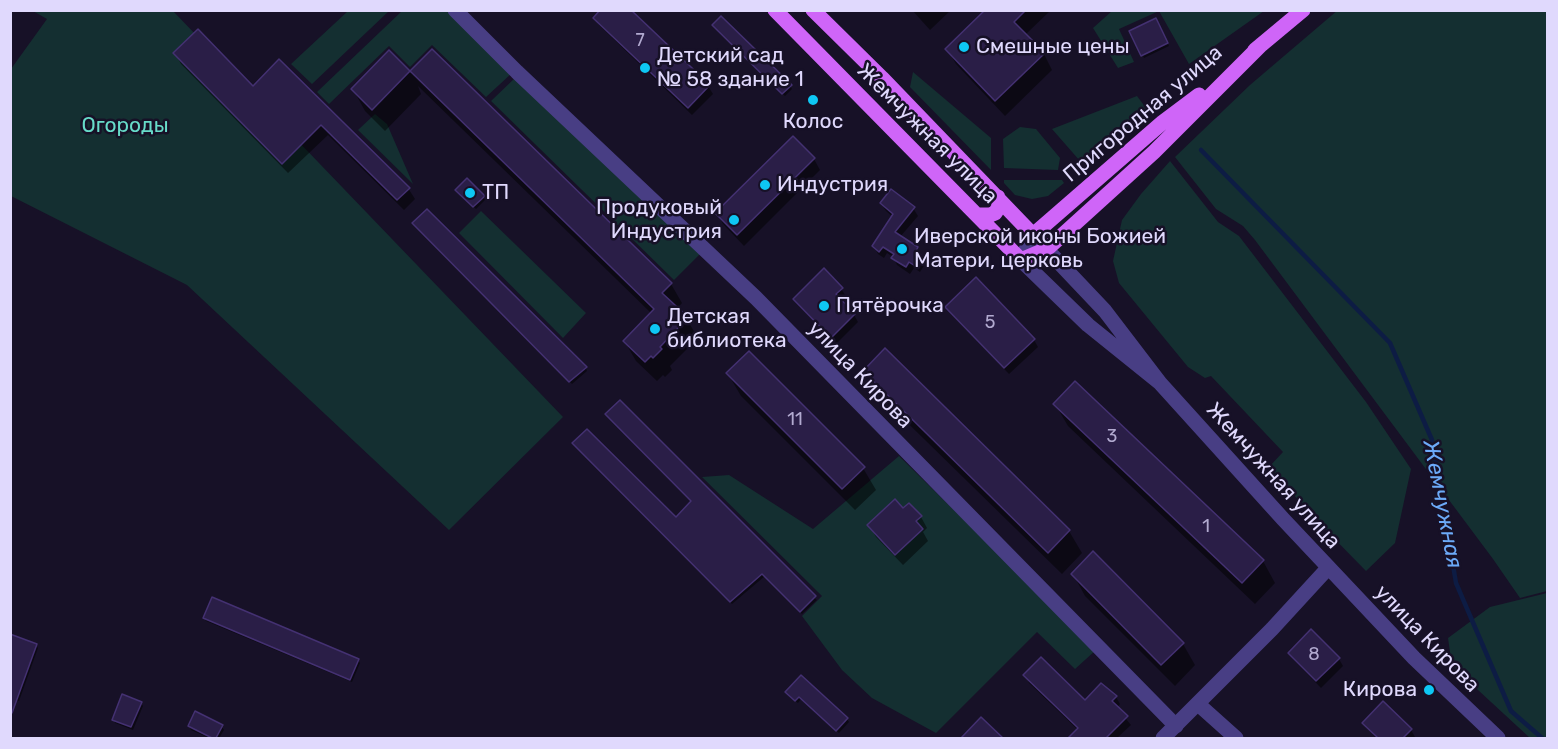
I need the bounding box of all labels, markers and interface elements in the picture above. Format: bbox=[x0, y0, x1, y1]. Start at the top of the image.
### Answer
house number: 7 bbox=[635, 30, 645, 52]
place label: Смешные цены bbox=[976, 34, 1130, 60]
marker: Смешные цены bbox=[957, 40, 971, 54]
street label: Пригородная улица bbox=[1058, 40, 1228, 188]
place label: Детский сад № 58 здание 1 bbox=[657, 43, 804, 93]
street label: Жемчужная улица bbox=[852, 59, 1002, 209]
marker: Детский сад № 58 здание 1 bbox=[638, 61, 652, 75]
marker: Колос bbox=[806, 93, 820, 107]
place label: Колос bbox=[783, 109, 843, 135]
park label: Огороды bbox=[81, 113, 169, 139]
place label: Индустрия bbox=[777, 172, 888, 198]
marker: Индустрия bbox=[758, 178, 772, 192]
place label: ТП bbox=[482, 180, 509, 206]
marker: ТП bbox=[463, 186, 477, 200]
place label: Продуковый Индустрия bbox=[596, 195, 722, 245]
marker: Продуковый Индустрия bbox=[727, 213, 741, 227]
place label: Иверской иконы Божией Матери, церковь bbox=[914, 224, 1166, 274]
marker: Иверской иконы Божией Матери, церковь bbox=[895, 242, 909, 256]
place label: Пятёрочка bbox=[836, 293, 944, 319]
marker: Пятёрочка bbox=[817, 299, 831, 313]
place label: Детская библиотека bbox=[667, 304, 787, 354]
house number: 5 bbox=[985, 312, 995, 334]
street label: улица Кирова bbox=[802, 316, 918, 434]
marker: Детская библиотека bbox=[648, 322, 662, 336]
street label: Жемчужная улица bbox=[1201, 398, 1345, 554]
house number: 11 bbox=[787, 409, 803, 431]
house number: 3 bbox=[1107, 426, 1117, 448]
water label: Жемчужная bbox=[1417, 437, 1467, 571]
house number: 1 bbox=[1202, 516, 1210, 538]
street label: улица Кирова bbox=[1369, 580, 1485, 698]
house number: 8 bbox=[1308, 644, 1320, 666]
place label: Кирова bbox=[1343, 677, 1417, 703]
marker: Кирова bbox=[1422, 683, 1436, 697]

